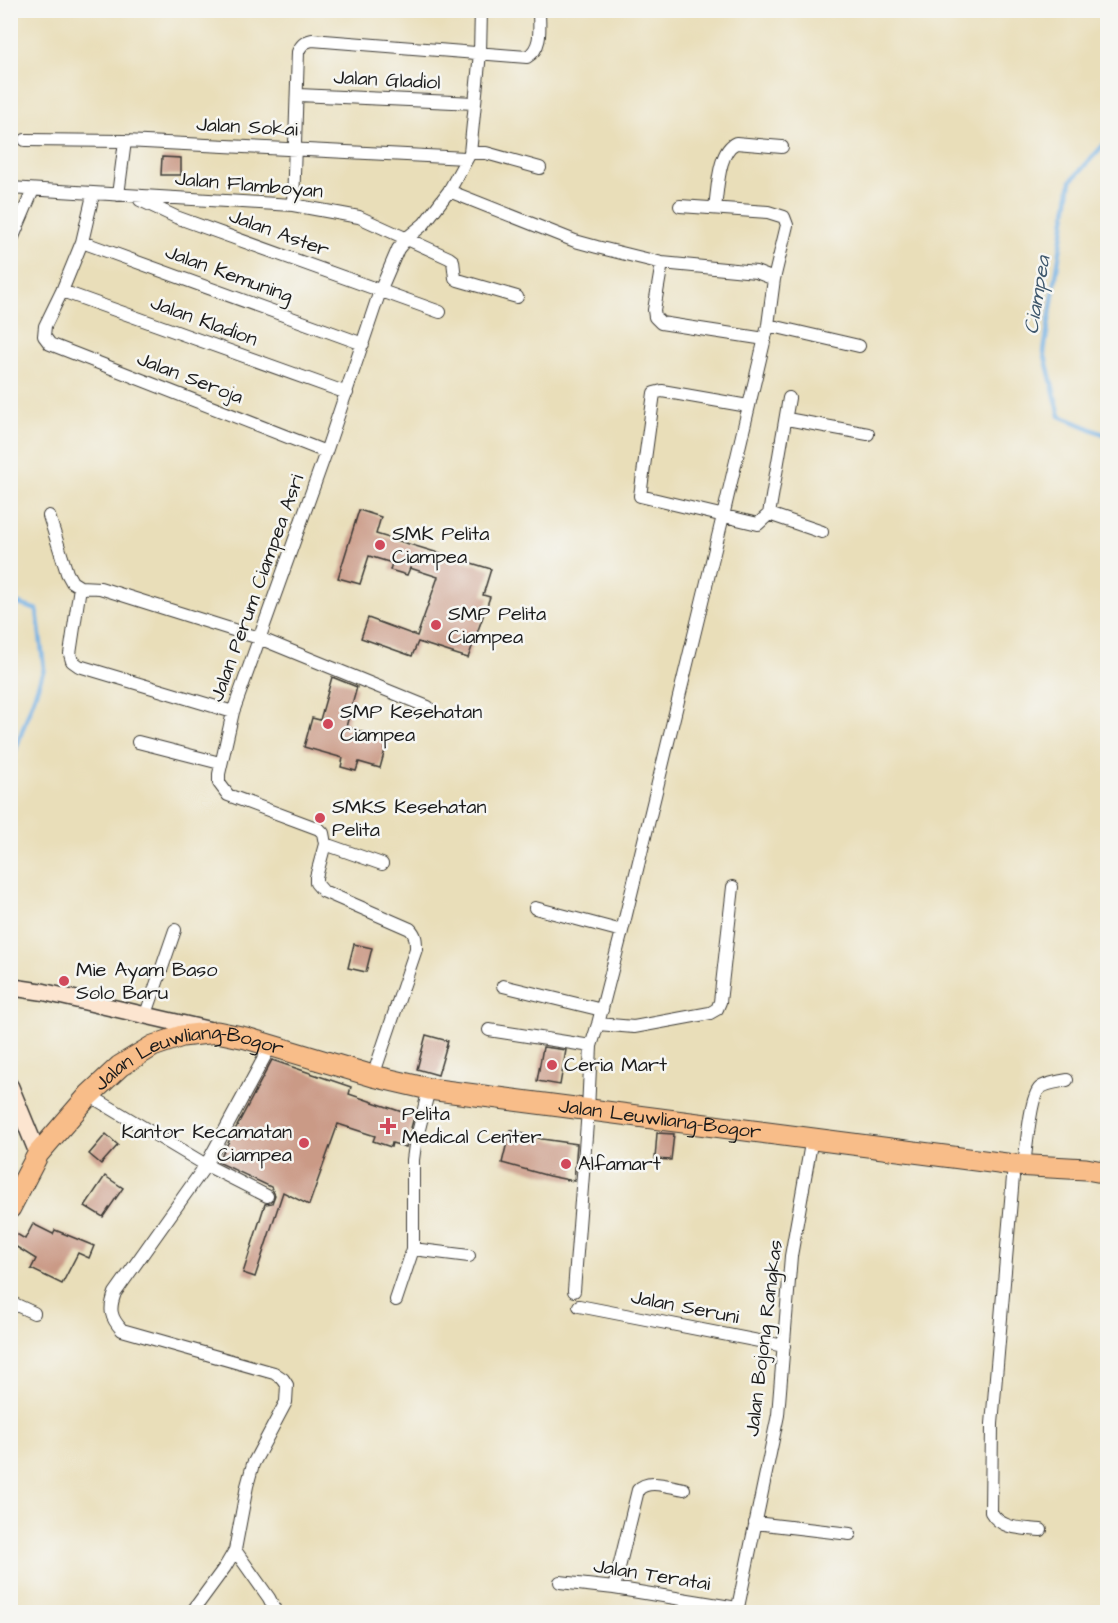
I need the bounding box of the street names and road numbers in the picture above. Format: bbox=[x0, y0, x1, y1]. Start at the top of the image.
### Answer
street label: Jalan Gladiol bbox=[333, 63, 441, 97]
street label: Jalan Sokai bbox=[195, 110, 299, 144]
street label: Jalan Flamboyan bbox=[174, 165, 324, 206]
street label: Jalan Aster bbox=[225, 202, 333, 264]
street label: Jalan Kemuning bbox=[161, 238, 297, 311]
street label: Jalan Kladion bbox=[147, 289, 261, 353]
street label: Jalan Seroja bbox=[133, 345, 247, 411]
street label: Jalan Perum Ciampea Asri bbox=[203, 470, 311, 706]
street label: Jalan Leuwliang-Bogor bbox=[88, 1018, 287, 1098]
street label: Jalan Leuwliang-Bogor bbox=[557, 1092, 763, 1146]
street label: Jalan Bojong Rangkas bbox=[738, 1238, 791, 1438]
street label: Jalan Seruni bbox=[628, 1283, 742, 1331]
street label: Jalan Teratai bbox=[592, 1552, 712, 1598]

